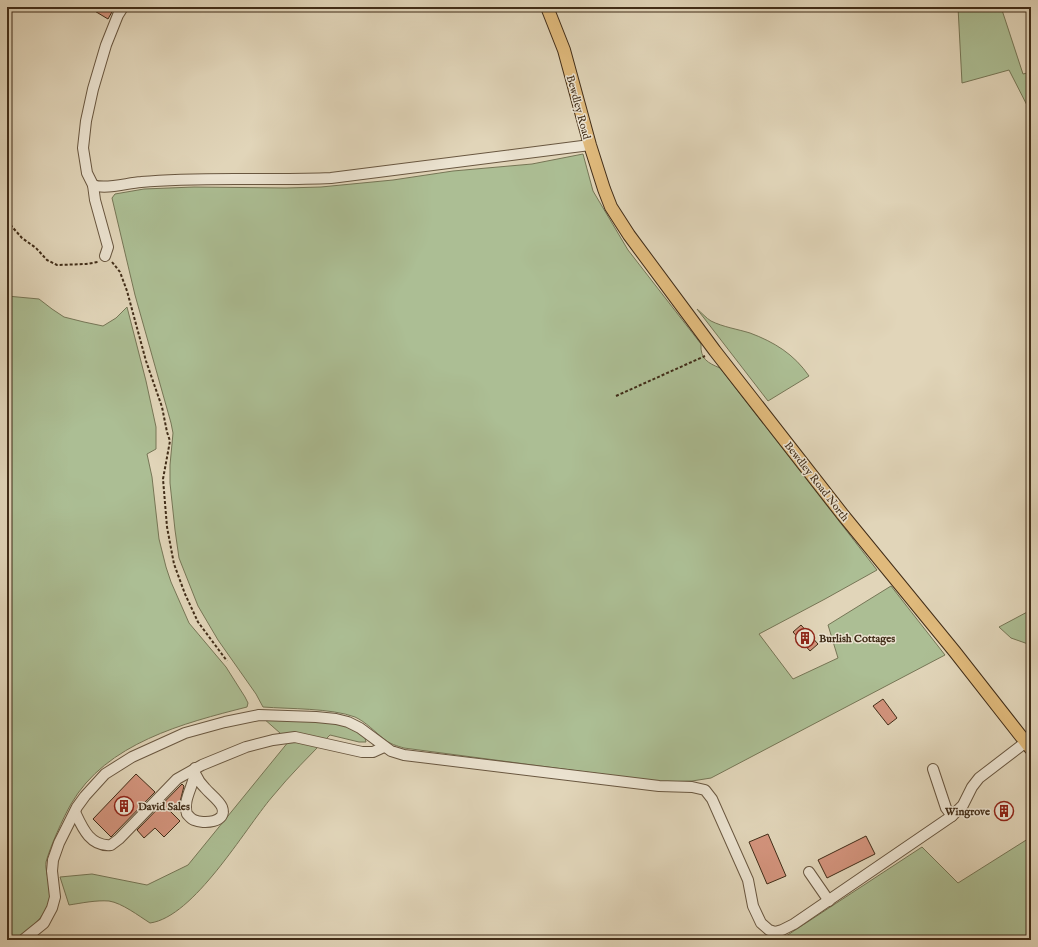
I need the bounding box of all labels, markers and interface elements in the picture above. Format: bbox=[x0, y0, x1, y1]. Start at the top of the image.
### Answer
street label: Bewdley Road bbox=[563, 74, 593, 141]
street label: Bewdley Road North bbox=[781, 439, 852, 524]
building icon: Burlish Cottages bbox=[794, 627, 816, 649]
place label: Burlish Cottages bbox=[819, 632, 895, 646]
building icon: David Sales bbox=[113, 795, 135, 817]
place label: David Sales bbox=[138, 800, 190, 814]
building icon: Wingrove bbox=[993, 800, 1015, 822]
place label: Wingrove bbox=[944, 805, 990, 819]

